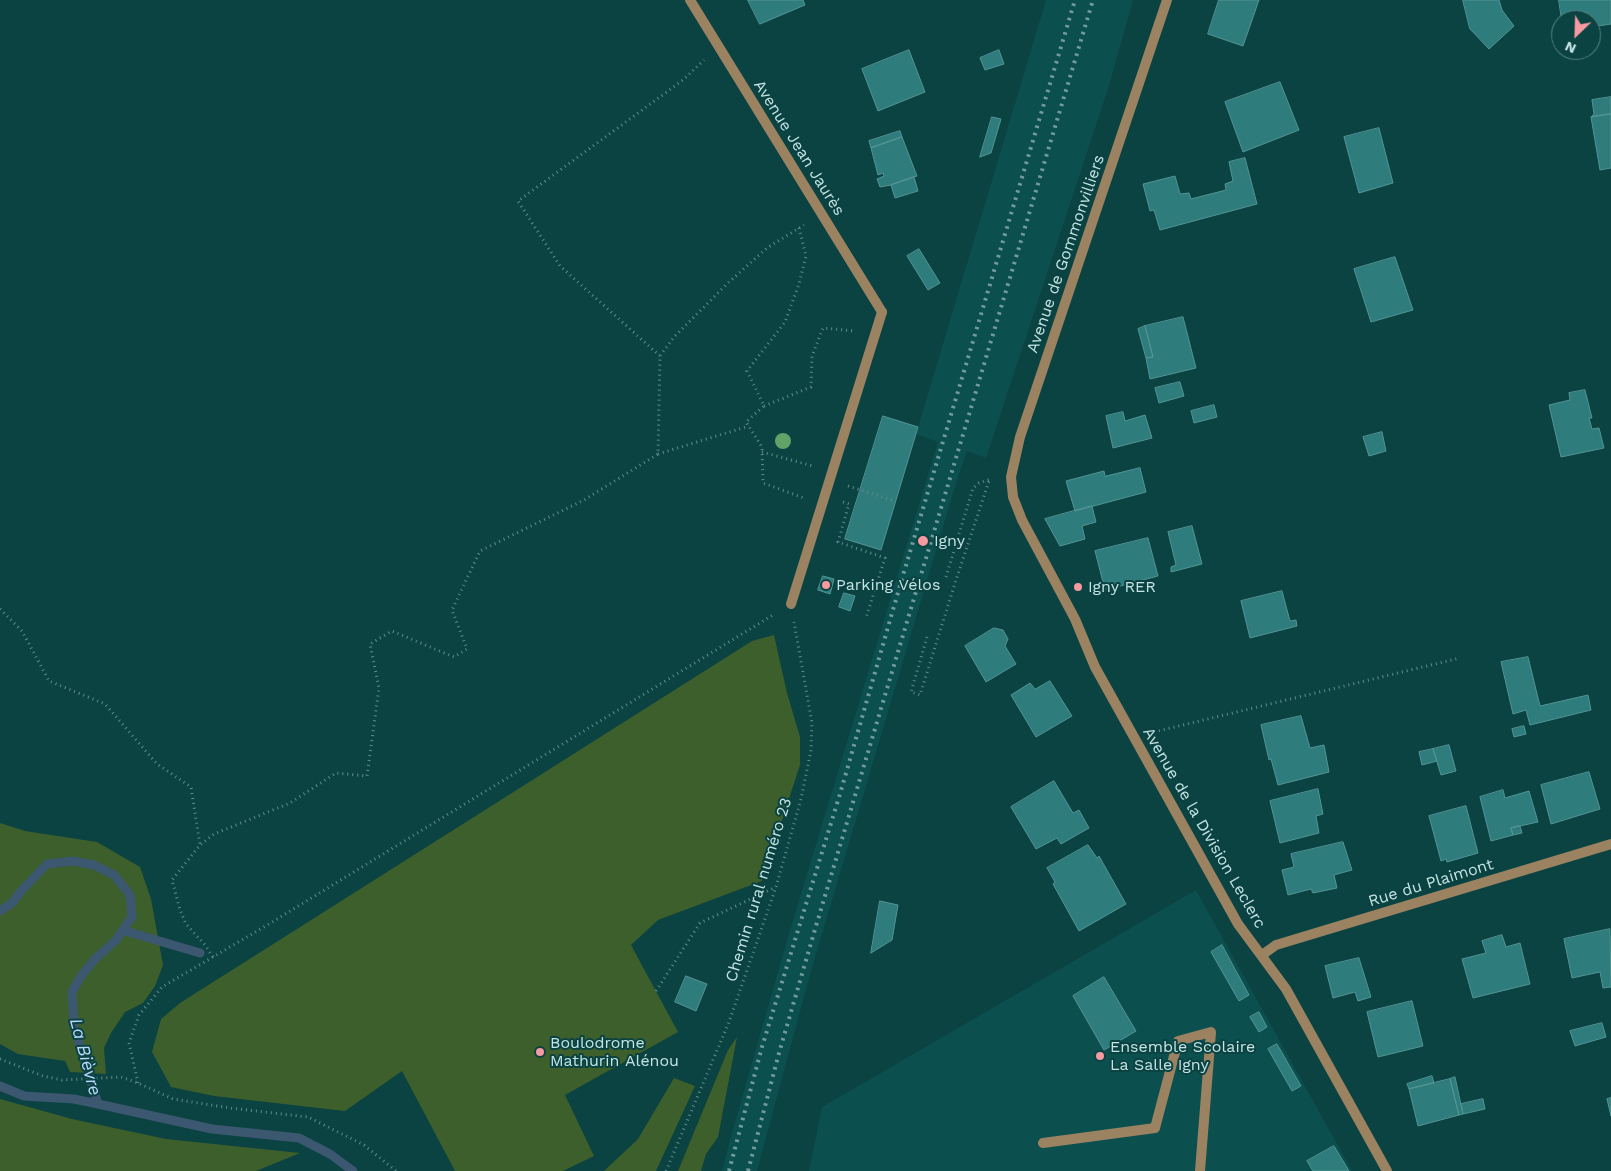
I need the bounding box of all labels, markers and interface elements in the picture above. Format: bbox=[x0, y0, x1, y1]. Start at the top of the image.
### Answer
north arrow bbox=[1551, 10, 1601, 60]
text: N bbox=[1562, 38, 1578, 57]
street label: Avenue Jean Jaurès bbox=[749, 77, 849, 219]
street label: Avenue de Gommonvilliers bbox=[1023, 152, 1109, 356]
place label: Igny bbox=[934, 531, 965, 551]
marker: Igny bbox=[916, 534, 930, 548]
place label: Parking Vélos bbox=[836, 575, 940, 595]
place label: Igny RER bbox=[1088, 577, 1156, 597]
marker: Parking Vélos bbox=[820, 579, 832, 591]
marker: Igny RER bbox=[1072, 581, 1084, 593]
street label: Avenue de la Division Leclerc bbox=[1138, 724, 1270, 932]
street label: Chemin rural numéro 23 bbox=[722, 796, 796, 984]
street label: Rue du Plaimont bbox=[1366, 855, 1496, 911]
water label: La Bièvre bbox=[64, 1016, 106, 1098]
place label: Boulodrome Mathurin Alénou bbox=[550, 1033, 679, 1071]
place label: Ensemble Scolaire La Salle Igny bbox=[1110, 1037, 1255, 1075]
marker: Boulodrome Mathurin Alénou bbox=[534, 1046, 546, 1058]
marker: Ensemble Scolaire La Salle Igny bbox=[1094, 1050, 1106, 1062]

